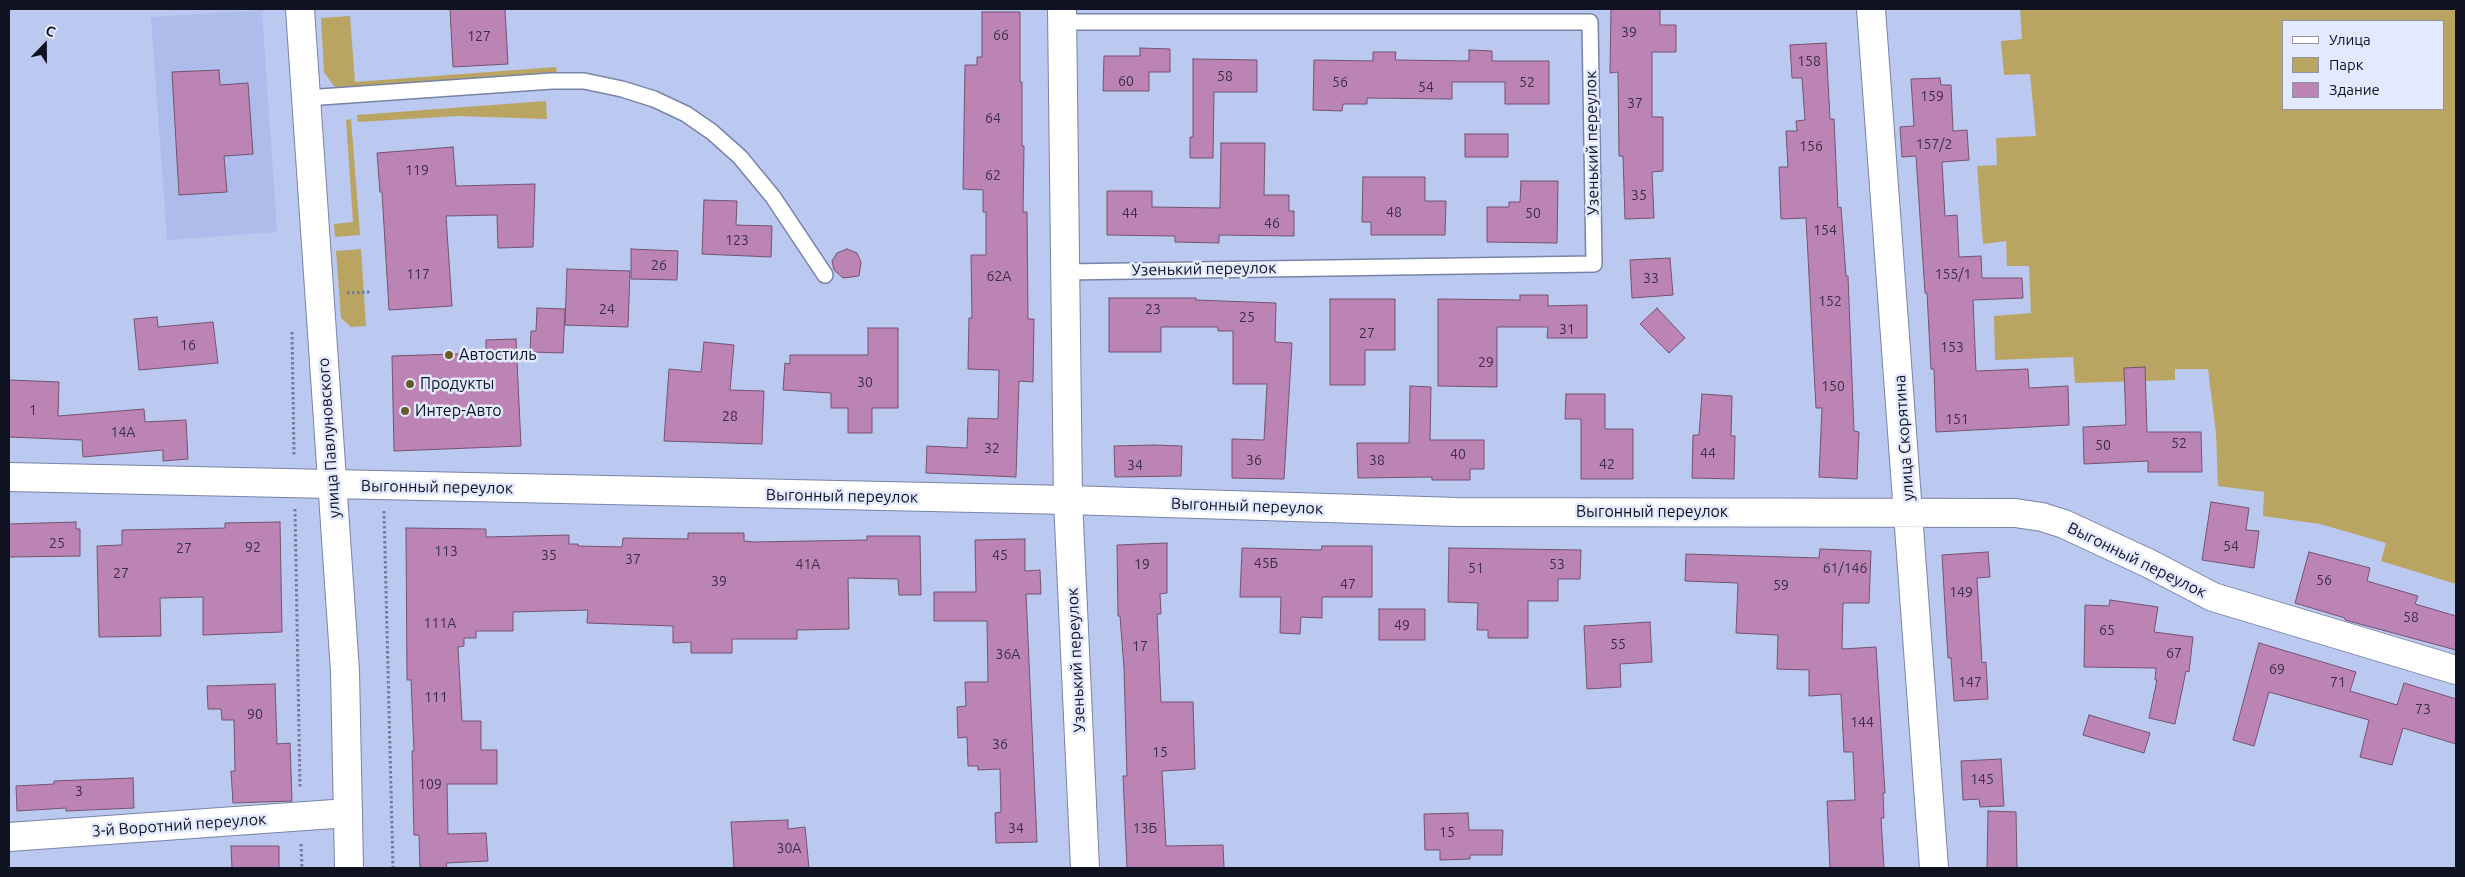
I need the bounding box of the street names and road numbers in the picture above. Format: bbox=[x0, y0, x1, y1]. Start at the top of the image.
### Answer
street label: Узенький переулок bbox=[1581, 71, 1603, 215]
street label: Узенький переулок bbox=[1132, 258, 1276, 280]
street label: улица Павлуновского bbox=[314, 357, 344, 519]
street label: улица Скорятина bbox=[1890, 374, 1918, 502]
street label: Выгонный переулок bbox=[361, 476, 513, 498]
street label: Выгонный переулок bbox=[766, 485, 918, 507]
street label: Выгонный переулок bbox=[1171, 494, 1323, 518]
street label: Выгонный переулок bbox=[1576, 502, 1728, 522]
street label: Выгонный переулок bbox=[2064, 518, 2210, 602]
street label: Узенький переулок bbox=[1063, 587, 1089, 733]
street label: 3-й Воротний переулок bbox=[91, 809, 267, 841]

